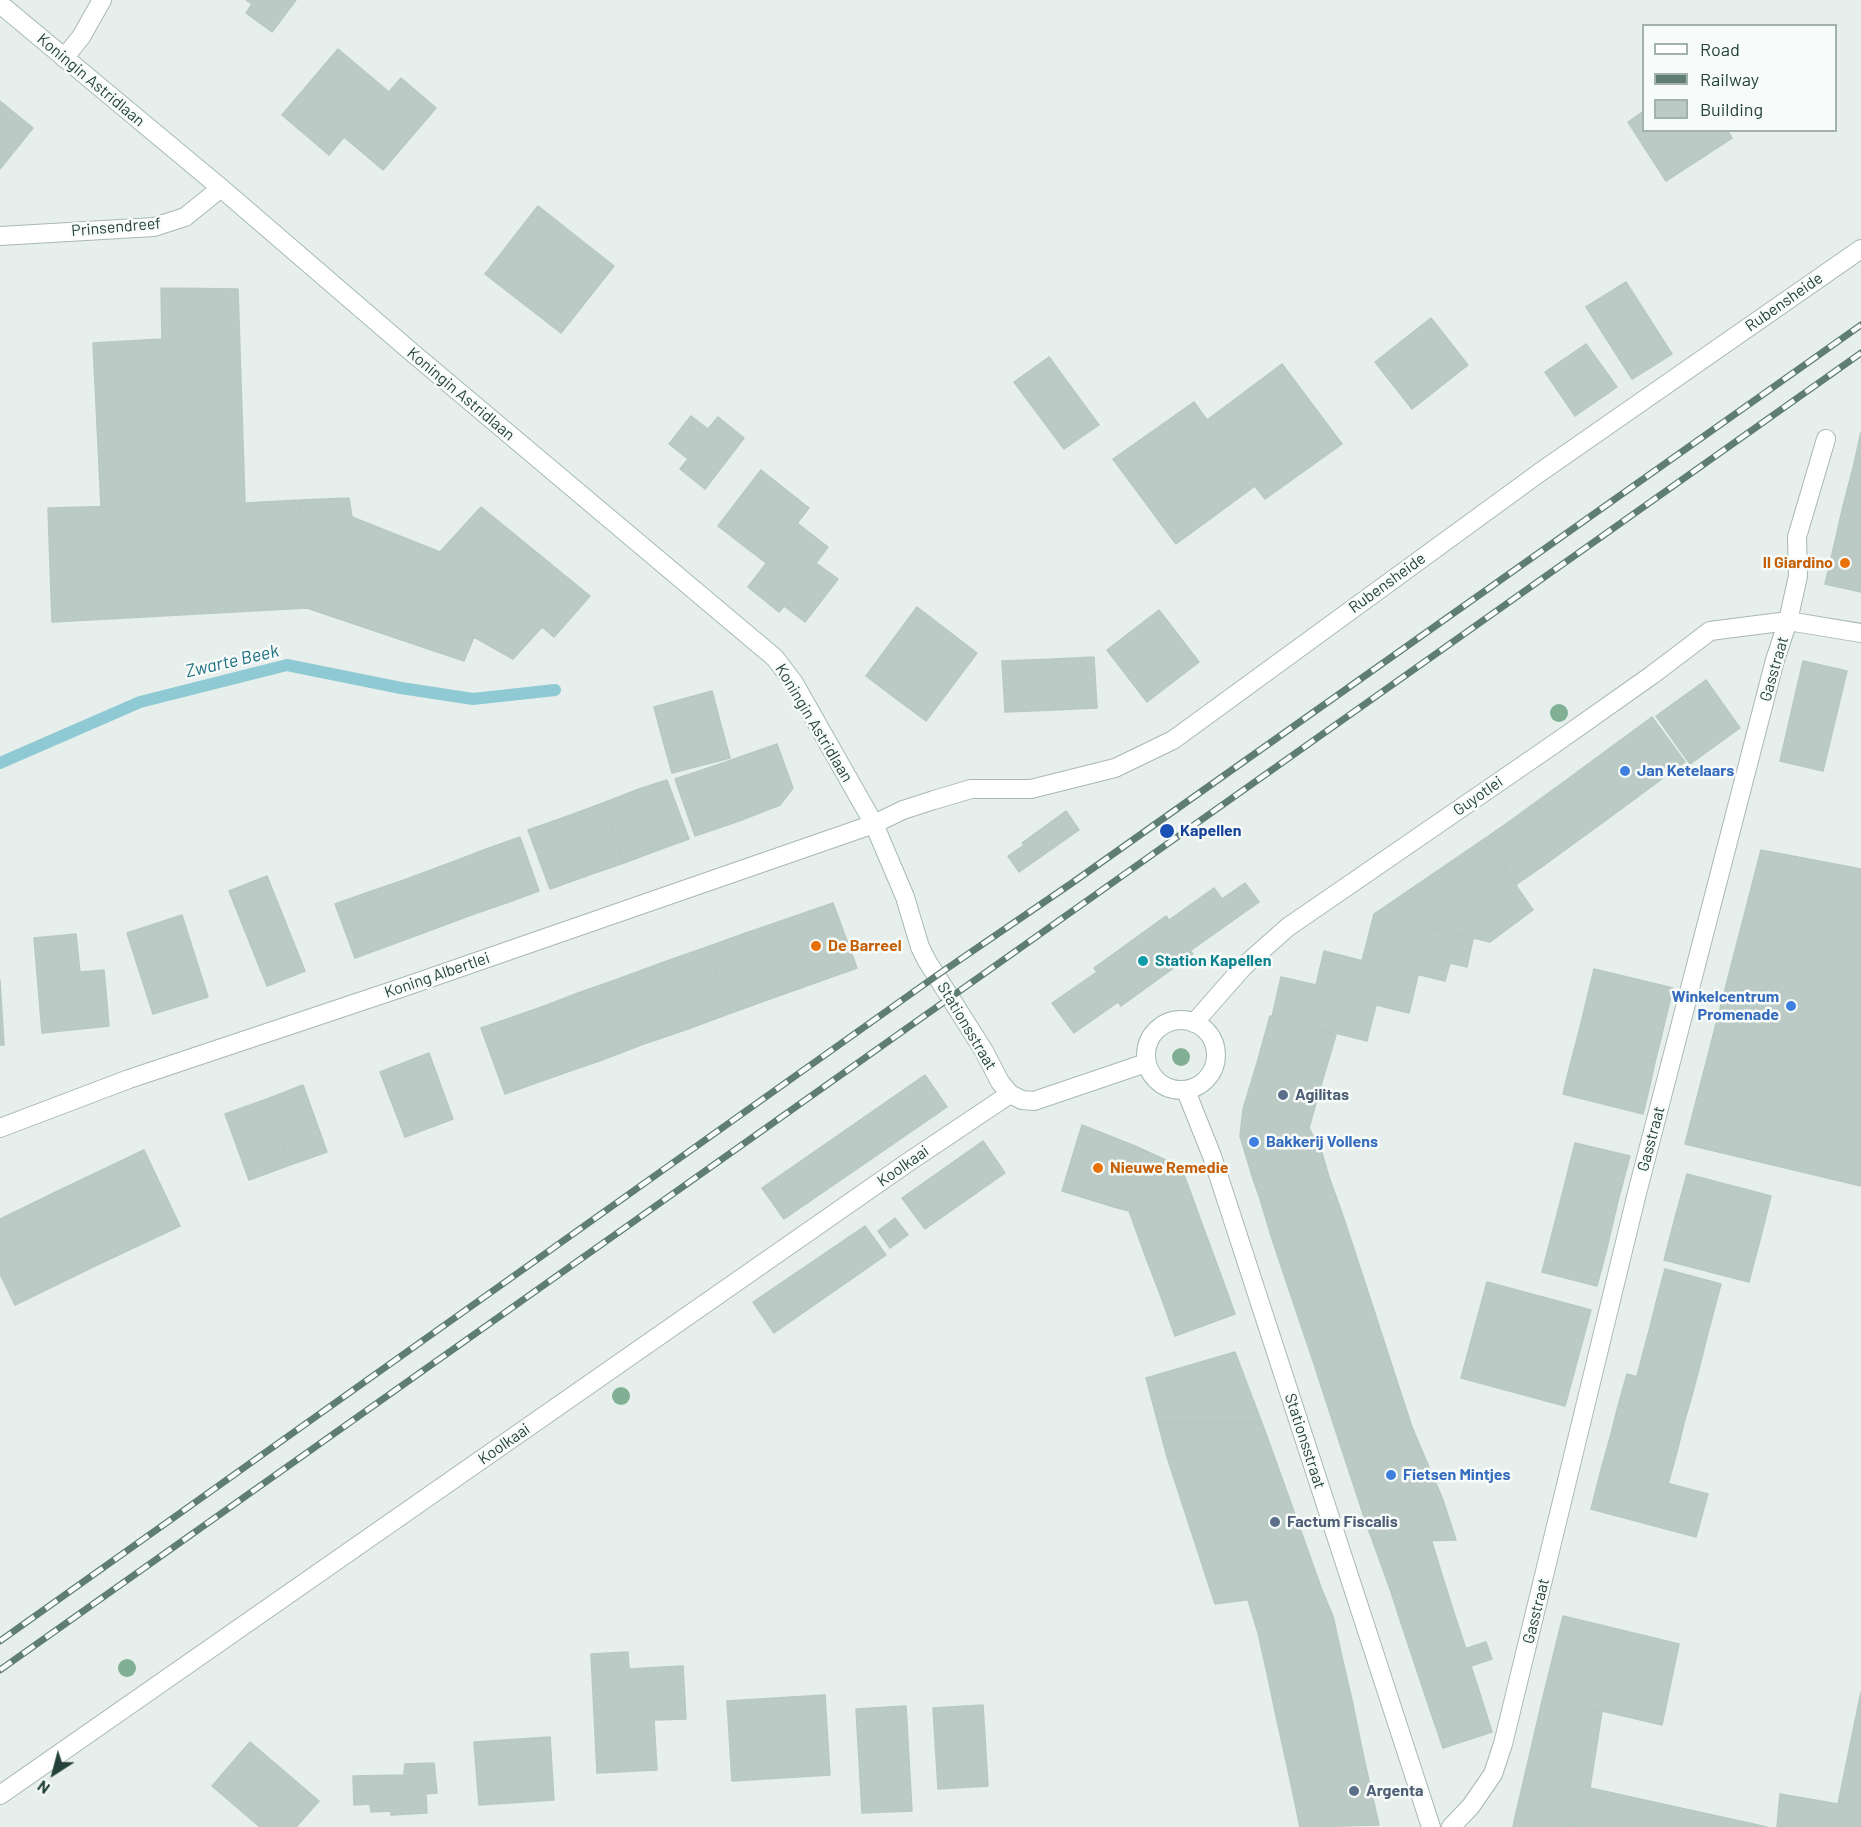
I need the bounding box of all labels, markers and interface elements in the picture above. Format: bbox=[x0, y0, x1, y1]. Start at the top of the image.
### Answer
legend bbox=[1642, 24, 1837, 132]
street label: Koningin Astridlaan bbox=[33, 29, 149, 131]
text: Road bbox=[1700, 38, 1740, 60]
text: Railway bbox=[1700, 68, 1759, 90]
text: Building bbox=[1700, 98, 1763, 120]
street label: Prinsendreef bbox=[70, 214, 162, 240]
street label: Rubensheide bbox=[1742, 268, 1826, 336]
street label: Koningin Astridlaan bbox=[403, 343, 519, 445]
street label: Rubensheide bbox=[1345, 549, 1429, 617]
place label: Il Giardino bbox=[1763, 553, 1833, 573]
marker: Il Giardino bbox=[1838, 556, 1852, 570]
street label: Gasstraat bbox=[1756, 634, 1792, 704]
water label: Zwarte Beek bbox=[183, 640, 281, 682]
street label: Koningin Astridlaan bbox=[771, 660, 857, 786]
place label: Jan Ketelaars bbox=[1637, 761, 1734, 781]
marker: Jan Ketelaars bbox=[1618, 764, 1632, 778]
street label: Guyotlei bbox=[1449, 772, 1507, 820]
place label: Kapellen bbox=[1180, 821, 1242, 841]
marker: Kapellen bbox=[1158, 822, 1176, 840]
place label: De Barreel bbox=[828, 936, 902, 956]
marker: De Barreel bbox=[809, 939, 823, 953]
street label: Koning Albertlei bbox=[382, 948, 492, 1002]
place label: Station Kapellen bbox=[1155, 951, 1271, 971]
marker: Station Kapellen bbox=[1136, 954, 1150, 968]
street label: Stationsstraat bbox=[933, 978, 1001, 1074]
place label: Winkelcentrum Promenade bbox=[1671, 987, 1779, 1025]
marker: Winkelcentrum Promenade bbox=[1784, 999, 1798, 1013]
place label: Agilitas bbox=[1295, 1085, 1349, 1105]
marker: Agilitas bbox=[1276, 1088, 1290, 1102]
street label: Gasstraat bbox=[1633, 1104, 1669, 1174]
place label: Bakkerij Vollens bbox=[1266, 1132, 1378, 1152]
marker: Bakkerij Vollens bbox=[1247, 1135, 1261, 1149]
street label: Koolkaai bbox=[873, 1141, 933, 1191]
place label: Nieuwe Remedie bbox=[1110, 1158, 1228, 1178]
marker: Nieuwe Remedie bbox=[1091, 1161, 1105, 1175]
street label: Stationsstraat bbox=[1281, 1391, 1329, 1491]
street label: Koolkaai bbox=[474, 1419, 534, 1469]
place label: Fietsen Mintjes bbox=[1403, 1465, 1510, 1485]
marker: Fietsen Mintjes bbox=[1384, 1468, 1398, 1482]
place label: Factum Fiscalis bbox=[1287, 1512, 1398, 1532]
marker: Factum Fiscalis bbox=[1268, 1515, 1282, 1529]
street label: Gasstraat bbox=[1519, 1576, 1553, 1646]
north arrow bbox=[24, 1743, 84, 1803]
text: N bbox=[33, 1777, 53, 1799]
place label: Argenta bbox=[1366, 1781, 1423, 1801]
marker: Argenta bbox=[1347, 1784, 1361, 1798]

